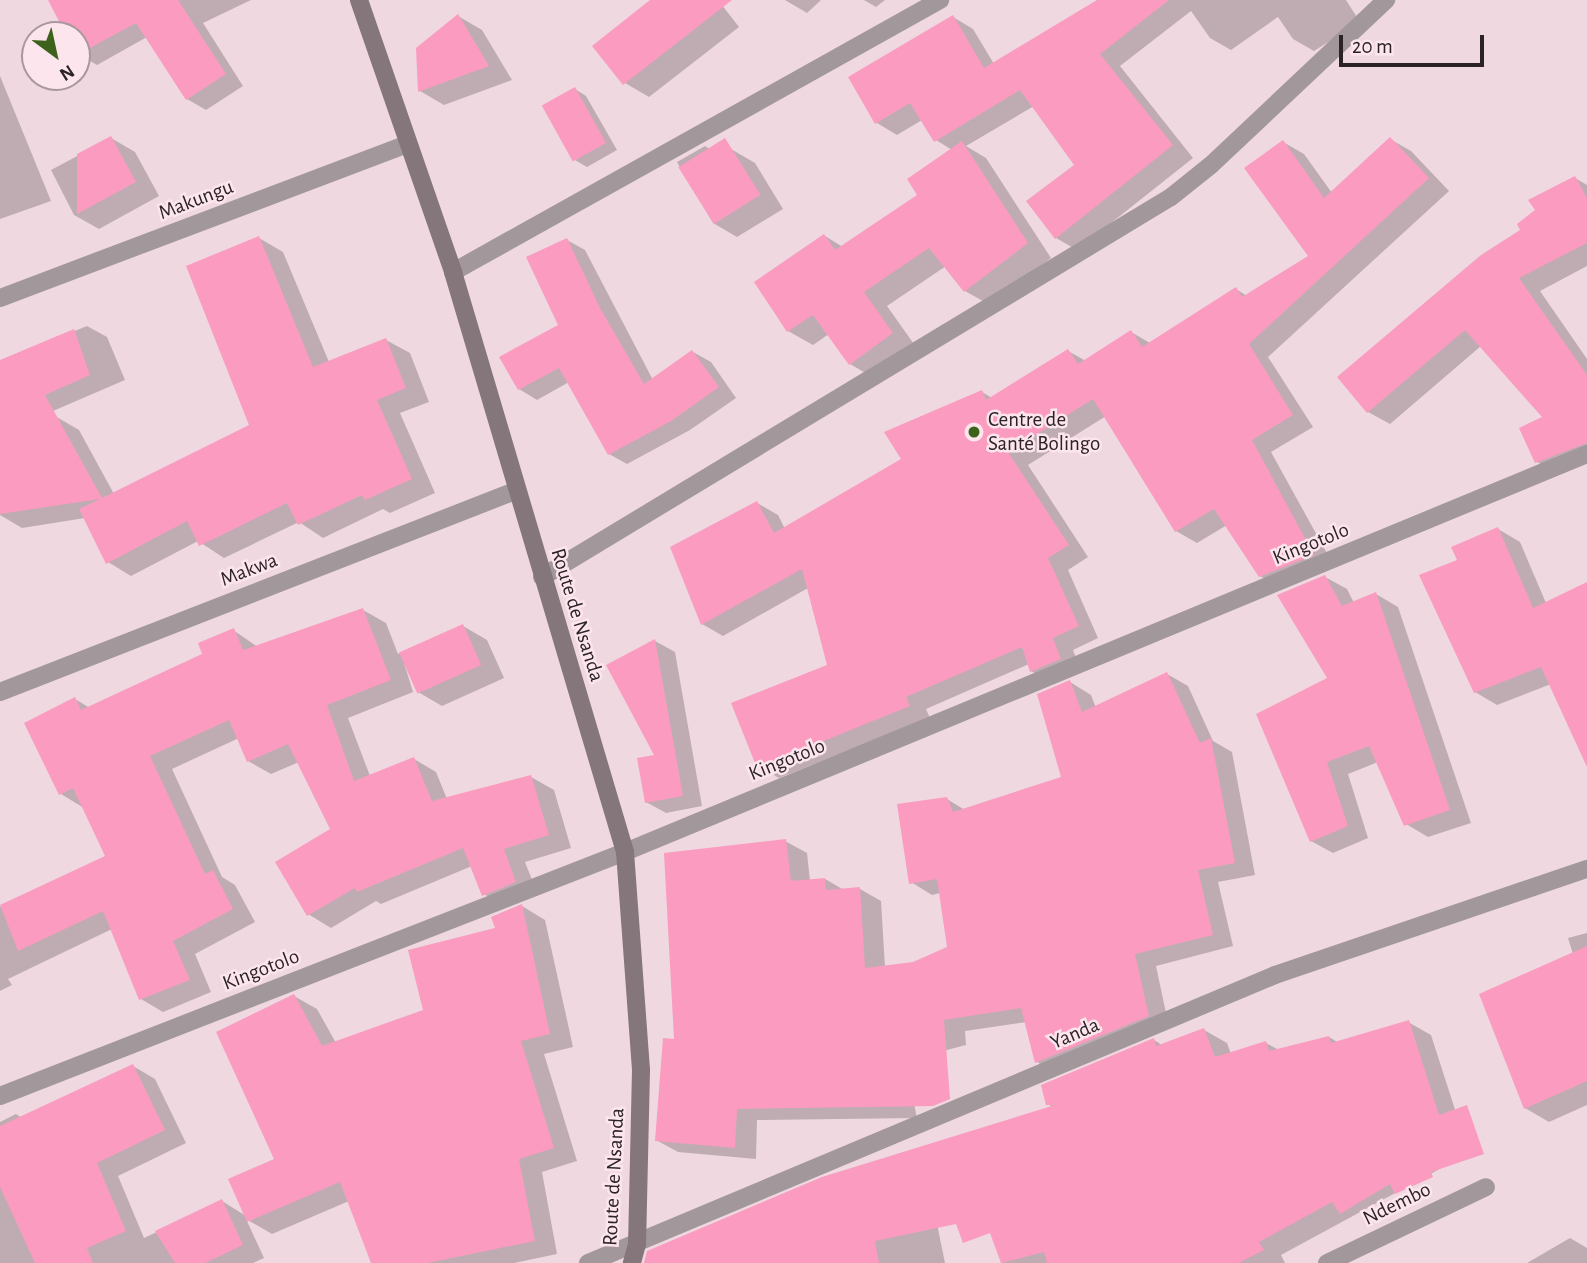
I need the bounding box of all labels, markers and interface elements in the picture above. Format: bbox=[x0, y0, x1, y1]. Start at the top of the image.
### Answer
north arrow bbox=[21, 21, 91, 91]
scale bar bbox=[1342, 21, 1487, 65]
text: 20 m bbox=[1352, 36, 1393, 57]
text: N bbox=[56, 61, 77, 84]
street label: Makungu bbox=[155, 174, 237, 226]
place label: Centre de Santé Bolingo bbox=[988, 407, 1100, 457]
marker: Centre de Santé Bolingo bbox=[966, 424, 982, 440]
street label: Kingotolo bbox=[1269, 517, 1353, 571]
street label: Route de Nsanda bbox=[545, 545, 609, 685]
street label: Makwa bbox=[217, 548, 281, 592]
street label: Kingotolo bbox=[745, 733, 829, 787]
street label: Kingotolo bbox=[219, 944, 303, 996]
street label: Yanda bbox=[1047, 1013, 1103, 1055]
street label: Route de Nsanda bbox=[598, 1107, 630, 1247]
street label: Ndembo bbox=[1359, 1177, 1435, 1231]

